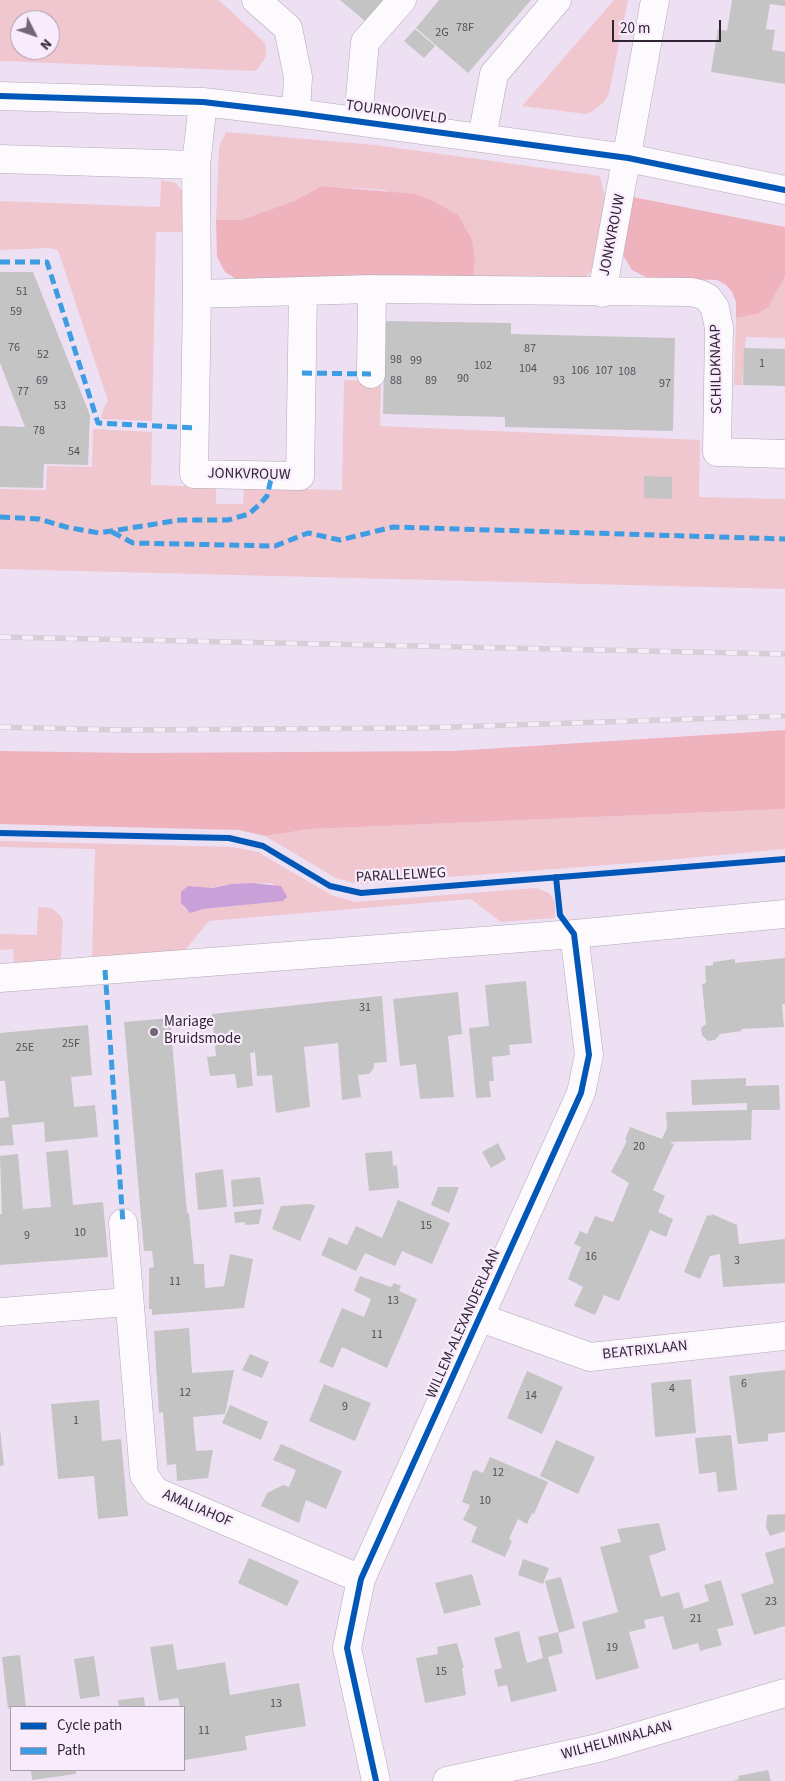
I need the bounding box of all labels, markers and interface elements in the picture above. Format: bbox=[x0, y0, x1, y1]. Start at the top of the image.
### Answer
north arrow bbox=[10, 10, 60, 60]
scale bar bbox=[615, 10, 724, 42]
text: 20 m bbox=[620, 18, 650, 39]
house number: 78F bbox=[456, 21, 474, 35]
house number: 2G bbox=[435, 26, 449, 40]
text: N bbox=[35, 34, 56, 54]
street label: TOURNOOIVELD bbox=[344, 97, 448, 129]
street label: JONKVROUW bbox=[596, 193, 630, 277]
house number: 51 bbox=[16, 285, 28, 299]
house number: 59 bbox=[10, 305, 22, 319]
street label: SCHILDKNAAP bbox=[707, 324, 727, 414]
house number: 76 bbox=[8, 341, 20, 355]
house number: 87 bbox=[524, 342, 536, 356]
house number: 52 bbox=[37, 348, 49, 362]
house number: 98 bbox=[390, 353, 402, 367]
house number: 99 bbox=[410, 354, 422, 368]
house number: 1 bbox=[759, 357, 765, 371]
house number: 102 bbox=[474, 359, 492, 373]
house number: 104 bbox=[519, 362, 537, 376]
house number: 106 bbox=[571, 364, 589, 378]
house number: 107 bbox=[595, 364, 613, 378]
house number: 108 bbox=[618, 365, 636, 379]
house number: 90 bbox=[457, 372, 469, 386]
house number: 69 bbox=[36, 374, 48, 388]
house number: 88 bbox=[390, 374, 402, 388]
house number: 89 bbox=[425, 374, 437, 388]
house number: 93 bbox=[553, 374, 565, 388]
house number: 97 bbox=[659, 377, 671, 391]
house number: 77 bbox=[17, 385, 29, 399]
house number: 53 bbox=[54, 399, 66, 413]
house number: 78 bbox=[33, 424, 45, 438]
house number: 54 bbox=[68, 445, 80, 459]
street label: JONKVROUW bbox=[207, 465, 291, 485]
street label: PARALLELWEG bbox=[355, 865, 447, 887]
house number: 31 bbox=[359, 1001, 371, 1015]
place label: Mariage Bruidsmode bbox=[164, 1014, 241, 1049]
marker: Mariage Bruidsmode bbox=[148, 1026, 160, 1038]
house number: 25F bbox=[62, 1037, 80, 1051]
house number: 25E bbox=[16, 1041, 34, 1055]
house number: 20 bbox=[633, 1140, 645, 1154]
house number: 15 bbox=[420, 1219, 432, 1233]
house number: 10 bbox=[74, 1226, 86, 1240]
house number: 9 bbox=[24, 1229, 30, 1243]
street label: WILLEM-ALEXANDERLAAN bbox=[423, 1247, 505, 1401]
house number: 16 bbox=[585, 1250, 597, 1264]
house number: 3 bbox=[734, 1254, 740, 1268]
house number: 11 bbox=[169, 1275, 181, 1289]
house number: 13 bbox=[387, 1294, 399, 1308]
house number: 11 bbox=[371, 1328, 383, 1342]
street label: BEATRIXLAAN bbox=[602, 1338, 688, 1364]
house number: 6 bbox=[741, 1377, 747, 1391]
house number: 4 bbox=[669, 1382, 675, 1396]
house number: 12 bbox=[179, 1386, 191, 1400]
house number: 14 bbox=[525, 1389, 537, 1403]
house number: 9 bbox=[342, 1400, 348, 1414]
house number: 1 bbox=[73, 1414, 79, 1428]
house number: 12 bbox=[492, 1466, 504, 1480]
street label: AMALIAHOF bbox=[160, 1486, 234, 1532]
house number: 10 bbox=[479, 1494, 491, 1508]
house number: 23 bbox=[765, 1595, 777, 1609]
house number: 21 bbox=[690, 1612, 702, 1626]
house number: 19 bbox=[606, 1641, 618, 1655]
house number: 15 bbox=[435, 1665, 447, 1679]
house number: 13 bbox=[270, 1697, 282, 1711]
legend bbox=[10, 1706, 185, 1771]
text: Cycle path bbox=[57, 1715, 122, 1736]
street label: WILHELMINALAAN bbox=[560, 1718, 674, 1764]
house number: 11 bbox=[198, 1724, 210, 1738]
text: Path bbox=[57, 1740, 85, 1761]

